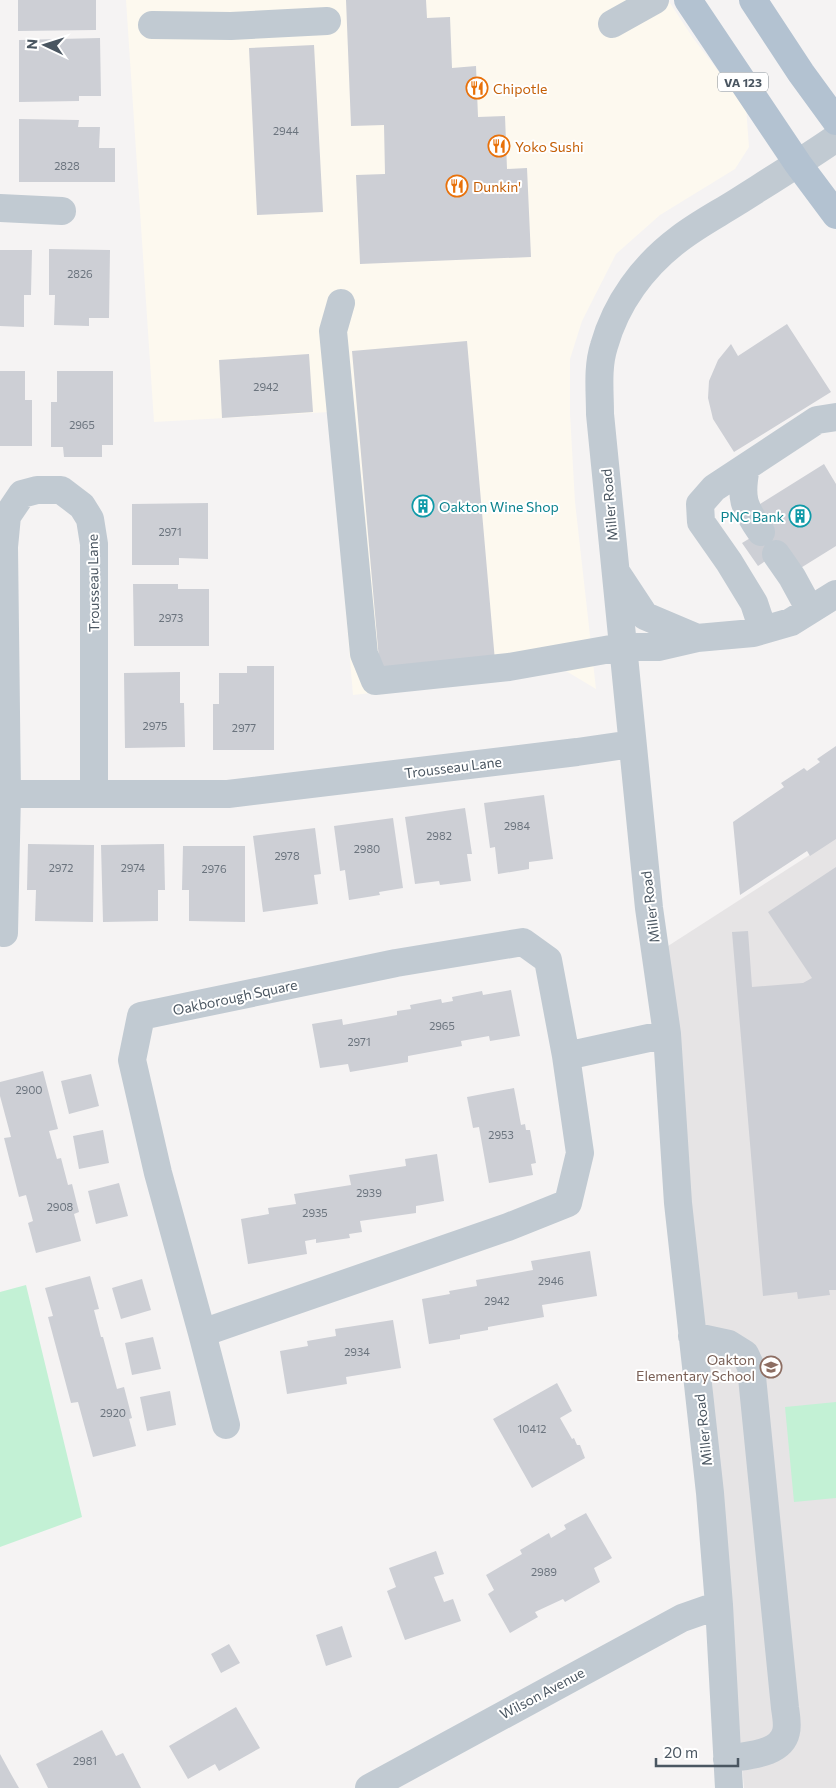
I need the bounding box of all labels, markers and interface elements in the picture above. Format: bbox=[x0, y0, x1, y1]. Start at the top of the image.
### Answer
north arrow bbox=[20, 20, 70, 70]
text: N bbox=[23, 38, 40, 50]
road number: VA 123 bbox=[718, 72, 768, 91]
restaurant icon: Chipotle bbox=[465, 76, 489, 100]
place label: Chipotle bbox=[493, 80, 547, 97]
house number: 2944 bbox=[273, 124, 299, 137]
restaurant icon: Yoko Sushi bbox=[487, 134, 511, 158]
place label: Yoko Sushi bbox=[515, 138, 584, 155]
house number: 2828 bbox=[54, 159, 80, 172]
restaurant icon: Dunkin' bbox=[445, 174, 469, 198]
place label: Dunkin' bbox=[473, 178, 521, 195]
house number: 2826 bbox=[67, 267, 93, 280]
house number: 2942 bbox=[253, 380, 279, 393]
house number: 2965 bbox=[69, 418, 95, 431]
street label: Miller Road bbox=[597, 468, 621, 542]
building icon: Oakton Wine Shop bbox=[411, 494, 435, 518]
place label: Oakton Wine Shop bbox=[439, 498, 559, 515]
building icon: PNC Bank bbox=[788, 504, 812, 528]
place label: PNC Bank bbox=[720, 508, 784, 525]
house number: 2971 bbox=[158, 525, 182, 538]
street label: Trousseau Lane bbox=[84, 534, 102, 632]
house number: 2973 bbox=[159, 611, 183, 624]
house number: 2975 bbox=[143, 719, 167, 732]
house number: 2977 bbox=[232, 721, 256, 734]
street label: Trousseau Lane bbox=[403, 753, 503, 781]
house number: 2984 bbox=[504, 819, 530, 832]
house number: 2982 bbox=[426, 829, 452, 842]
house number: 2980 bbox=[354, 842, 380, 855]
house number: 2978 bbox=[274, 849, 300, 862]
house number: 2972 bbox=[49, 861, 73, 874]
house number: 2974 bbox=[121, 861, 146, 874]
house number: 2976 bbox=[201, 862, 227, 875]
street label: Miller Road bbox=[637, 870, 663, 944]
street label: Oakborough Square bbox=[171, 975, 299, 1019]
house number: 2965 bbox=[429, 1019, 455, 1032]
house number: 2971 bbox=[347, 1035, 371, 1048]
house number: 2900 bbox=[15, 1083, 43, 1096]
house number: 2953 bbox=[488, 1128, 514, 1141]
house number: 2939 bbox=[356, 1186, 382, 1199]
house number: 2908 bbox=[47, 1200, 74, 1213]
house number: 2935 bbox=[302, 1206, 328, 1219]
house number: 2946 bbox=[538, 1274, 564, 1287]
house number: 2942 bbox=[484, 1294, 510, 1307]
house number: 2934 bbox=[344, 1345, 370, 1358]
place label: Oakton Elementary School bbox=[636, 1351, 755, 1384]
school or university icon: Oakton Elementary School bbox=[759, 1355, 783, 1379]
street label: Miller Road bbox=[691, 1393, 715, 1467]
house number: 2920 bbox=[100, 1406, 126, 1419]
house number: 10412 bbox=[518, 1422, 546, 1435]
house number: 2989 bbox=[531, 1565, 557, 1578]
street label: Wilson Avenue bbox=[497, 1664, 587, 1722]
scale bar bbox=[656, 1736, 738, 1768]
text: 20 m bbox=[664, 1743, 698, 1761]
house number: 2981 bbox=[73, 1754, 97, 1767]

